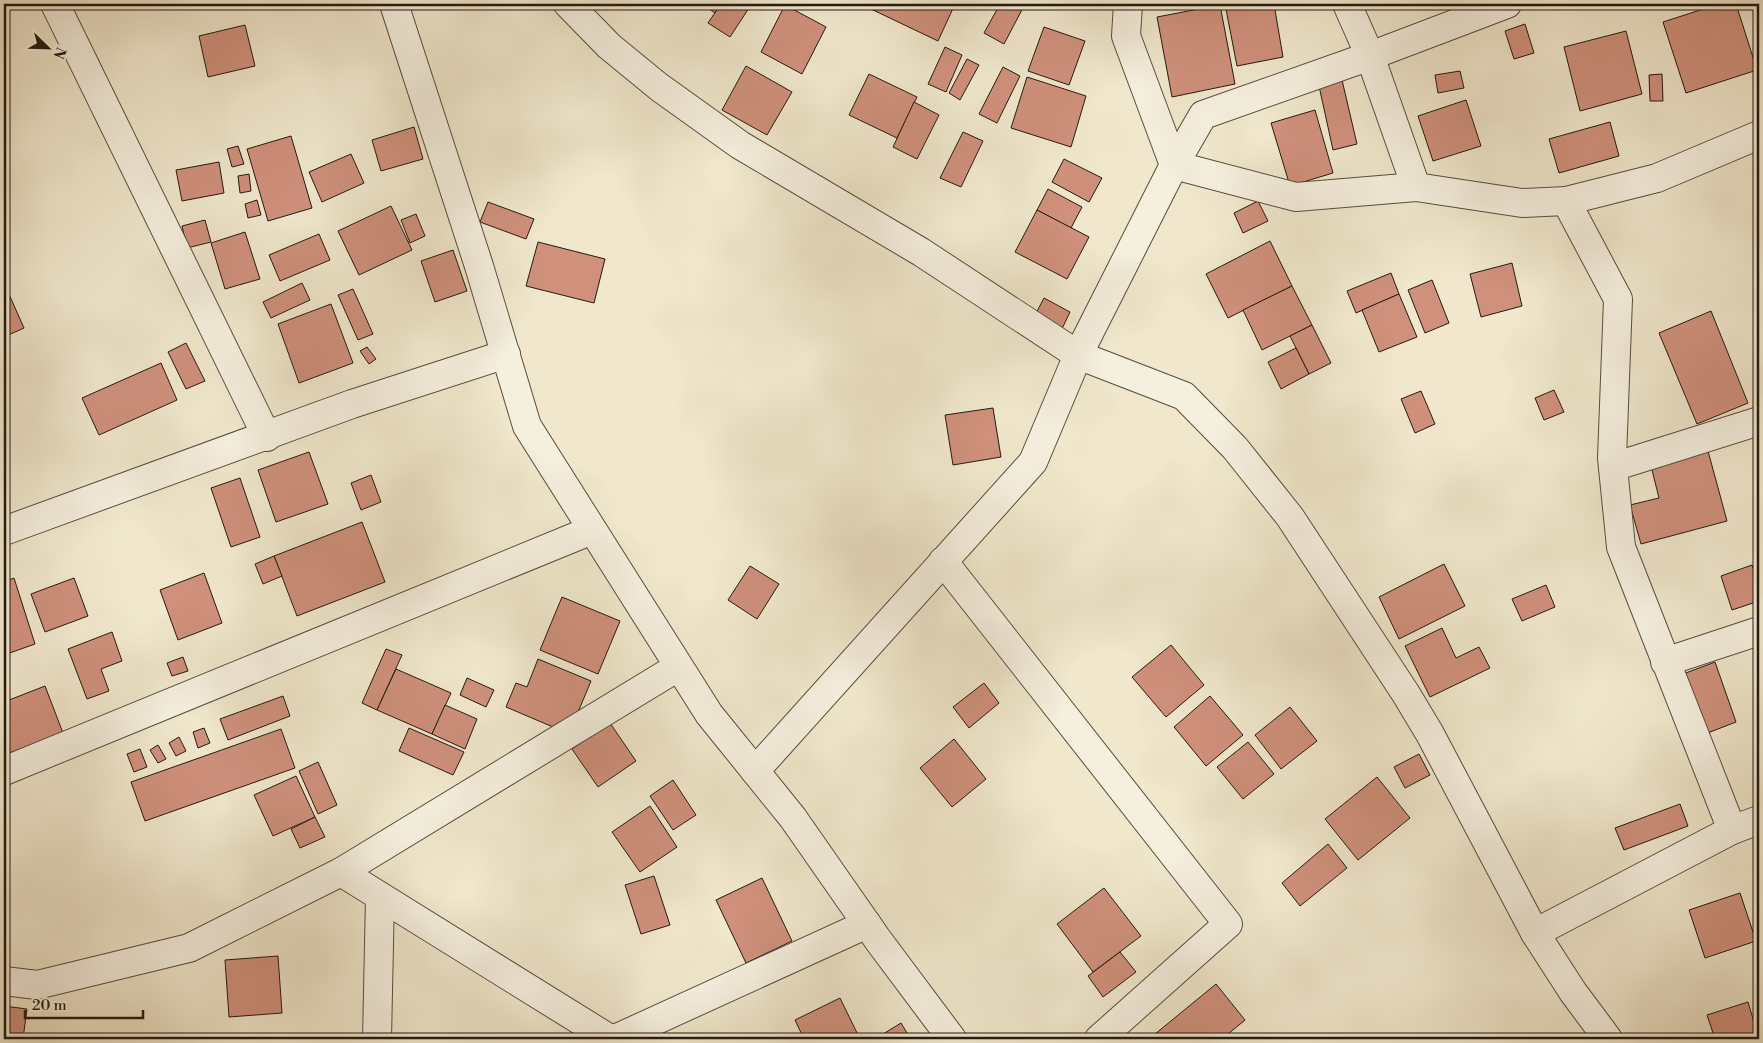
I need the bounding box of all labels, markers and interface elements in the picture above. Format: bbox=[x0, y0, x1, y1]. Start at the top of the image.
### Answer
north arrow bbox=[22, 22, 72, 72]
text: N bbox=[49, 44, 69, 61]
scale bar bbox=[25, 988, 142, 1020]
text: 20 m bbox=[32, 996, 67, 1015]

